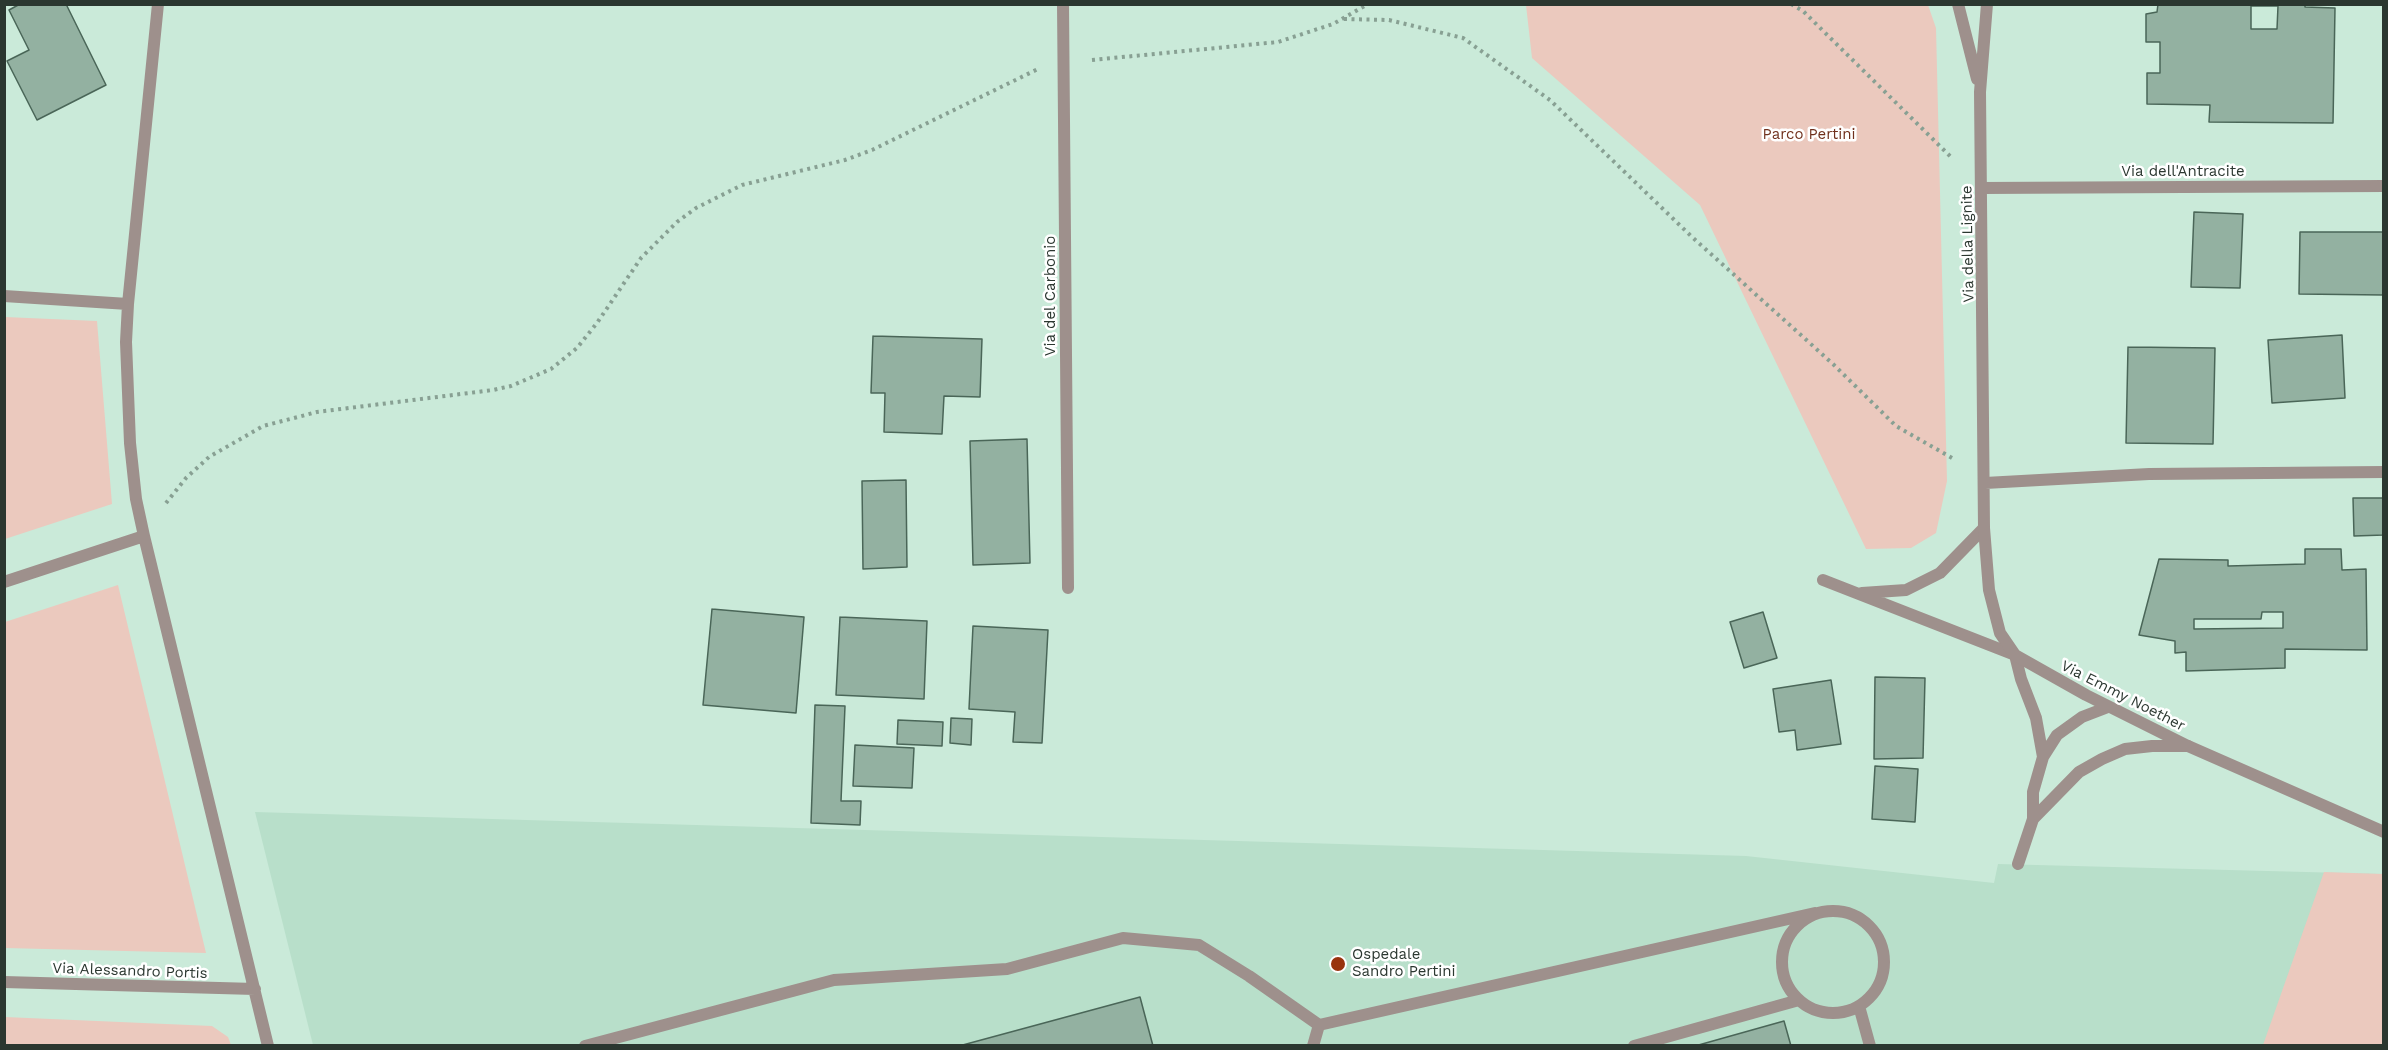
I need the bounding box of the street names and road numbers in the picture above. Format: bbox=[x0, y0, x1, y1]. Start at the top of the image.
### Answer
street label: Via dell'Antracite bbox=[2121, 163, 2245, 181]
street label: Via della Lignite bbox=[1958, 185, 1978, 303]
street label: Via del Carbonio bbox=[1042, 236, 1060, 356]
street label: Via Emmy Noether bbox=[2058, 657, 2188, 735]
street label: Via Alessandro Portis bbox=[52, 959, 208, 983]

